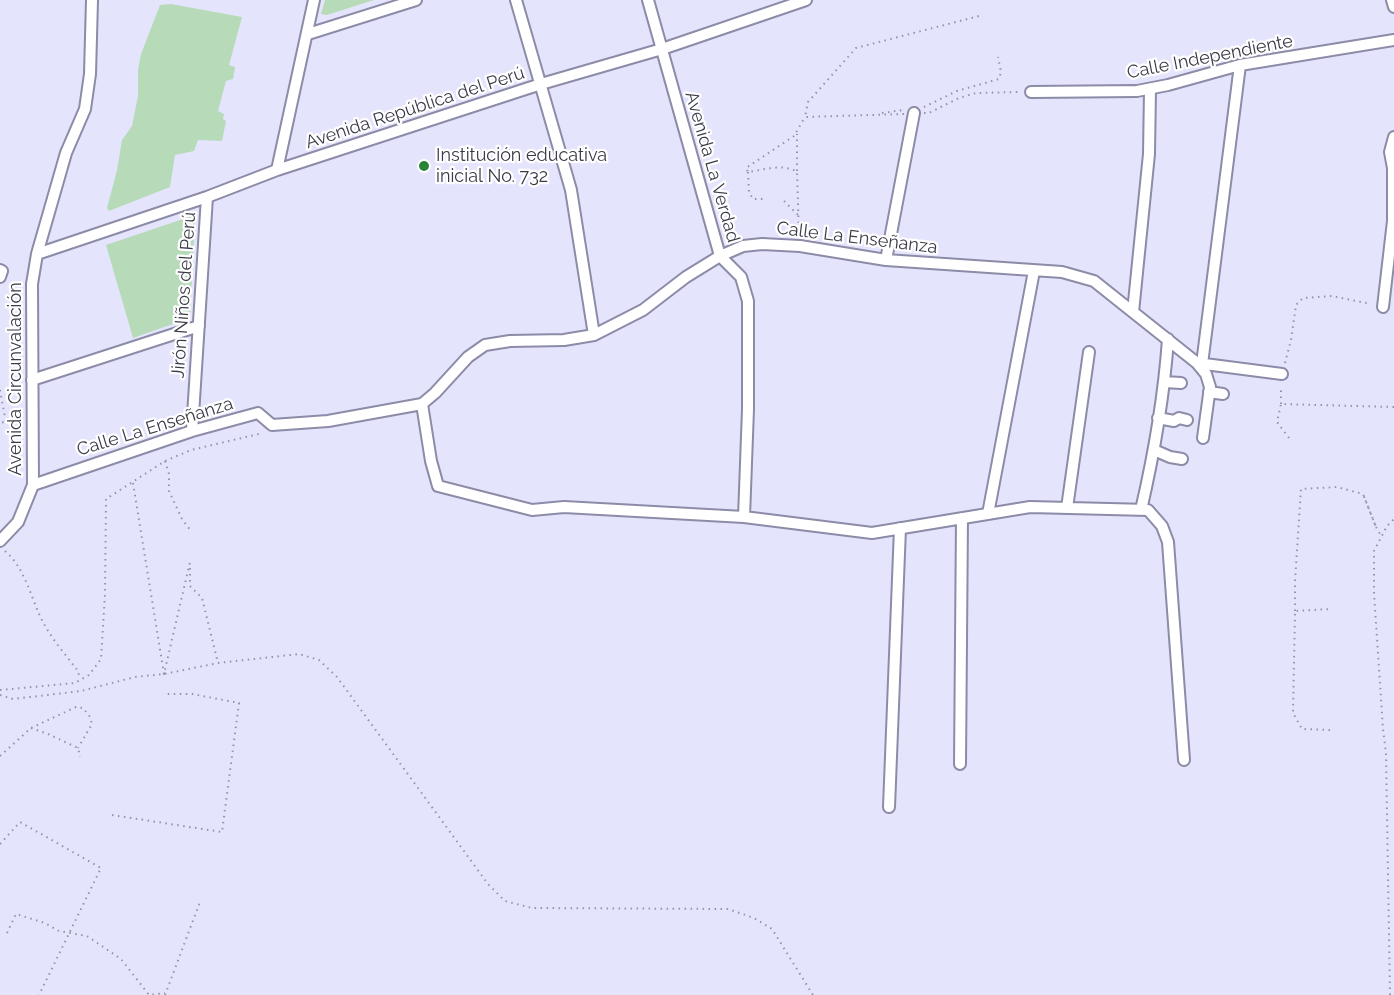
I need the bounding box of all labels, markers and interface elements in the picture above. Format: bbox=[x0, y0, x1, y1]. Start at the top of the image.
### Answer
street label: Calle Independiente bbox=[1125, 30, 1295, 84]
street label: Avenida República del Perú bbox=[303, 62, 527, 154]
street label: Avenida La Verdad bbox=[680, 89, 744, 245]
place label: Institución educativa inicial No. 732 bbox=[436, 145, 607, 188]
marker: Institución educativa inicial No. 732 bbox=[417, 159, 431, 173]
street label: Jirón Niños del Perú bbox=[167, 211, 201, 379]
street label: Calle La Enseñanza bbox=[775, 217, 939, 259]
street label: Avenida Circunvalación bbox=[5, 282, 27, 476]
street label: Calle La Enseñanza bbox=[74, 393, 236, 461]

